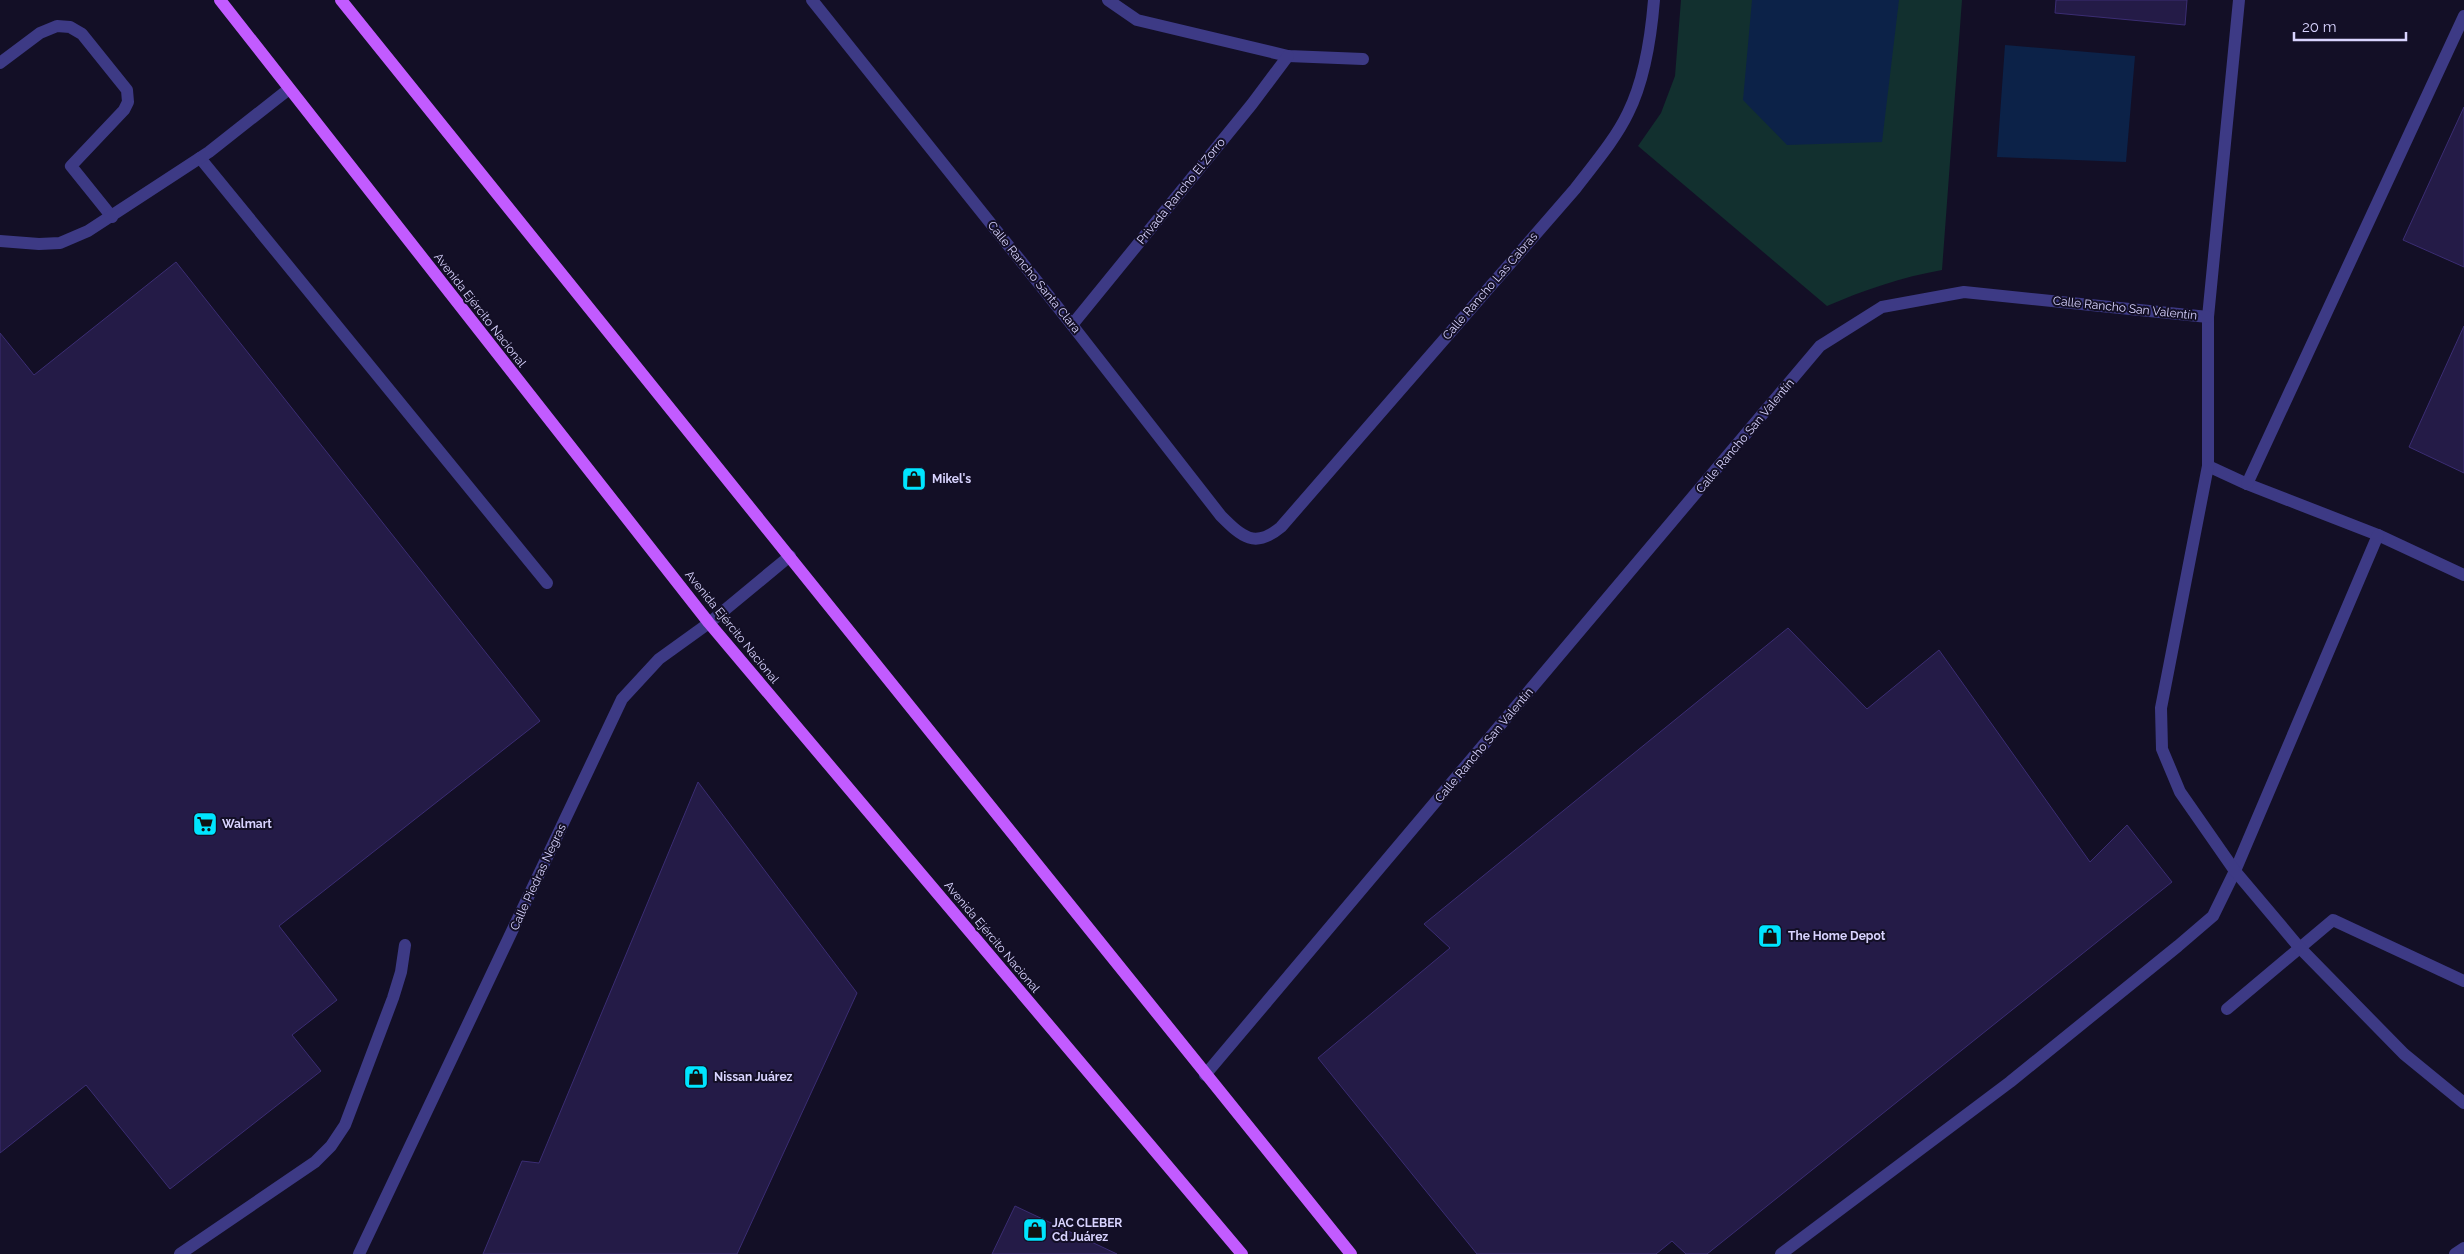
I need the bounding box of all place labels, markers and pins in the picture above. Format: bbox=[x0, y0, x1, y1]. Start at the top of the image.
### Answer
shop icon: Mikel's bbox=[901, 466, 927, 492]
place label: Mikel's bbox=[932, 472, 971, 486]
supermarket icon: Walmart bbox=[192, 811, 218, 837]
place label: Walmart bbox=[222, 817, 272, 831]
shop icon: The Home Depot bbox=[1757, 923, 1783, 949]
place label: The Home Depot bbox=[1788, 929, 1886, 943]
shop icon: Nissan Juárez bbox=[683, 1064, 709, 1090]
place label: Nissan Juárez bbox=[714, 1070, 793, 1084]
place label: JAC CLEBER Cd Juárez bbox=[1052, 1216, 1122, 1244]
shop icon: JAC CLEBER Cd Juárez bbox=[1022, 1217, 1048, 1243]

